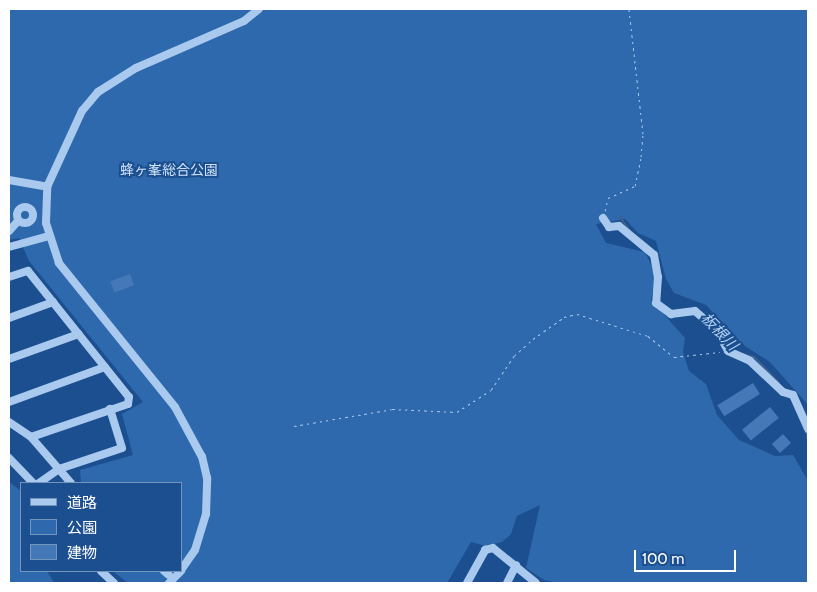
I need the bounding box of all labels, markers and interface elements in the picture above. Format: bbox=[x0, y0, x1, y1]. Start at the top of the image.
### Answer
park label: 蜂ヶ峯総合公園 bbox=[120, 162, 218, 178]
water label: 板根川 bbox=[697, 310, 741, 354]
legend bbox=[20, 482, 182, 572]
text: 道路 bbox=[67, 494, 97, 512]
text: 公園 bbox=[67, 519, 97, 537]
scale bar bbox=[637, 540, 740, 572]
text: 建物 bbox=[67, 544, 97, 562]
text: 100 m bbox=[642, 550, 684, 568]

